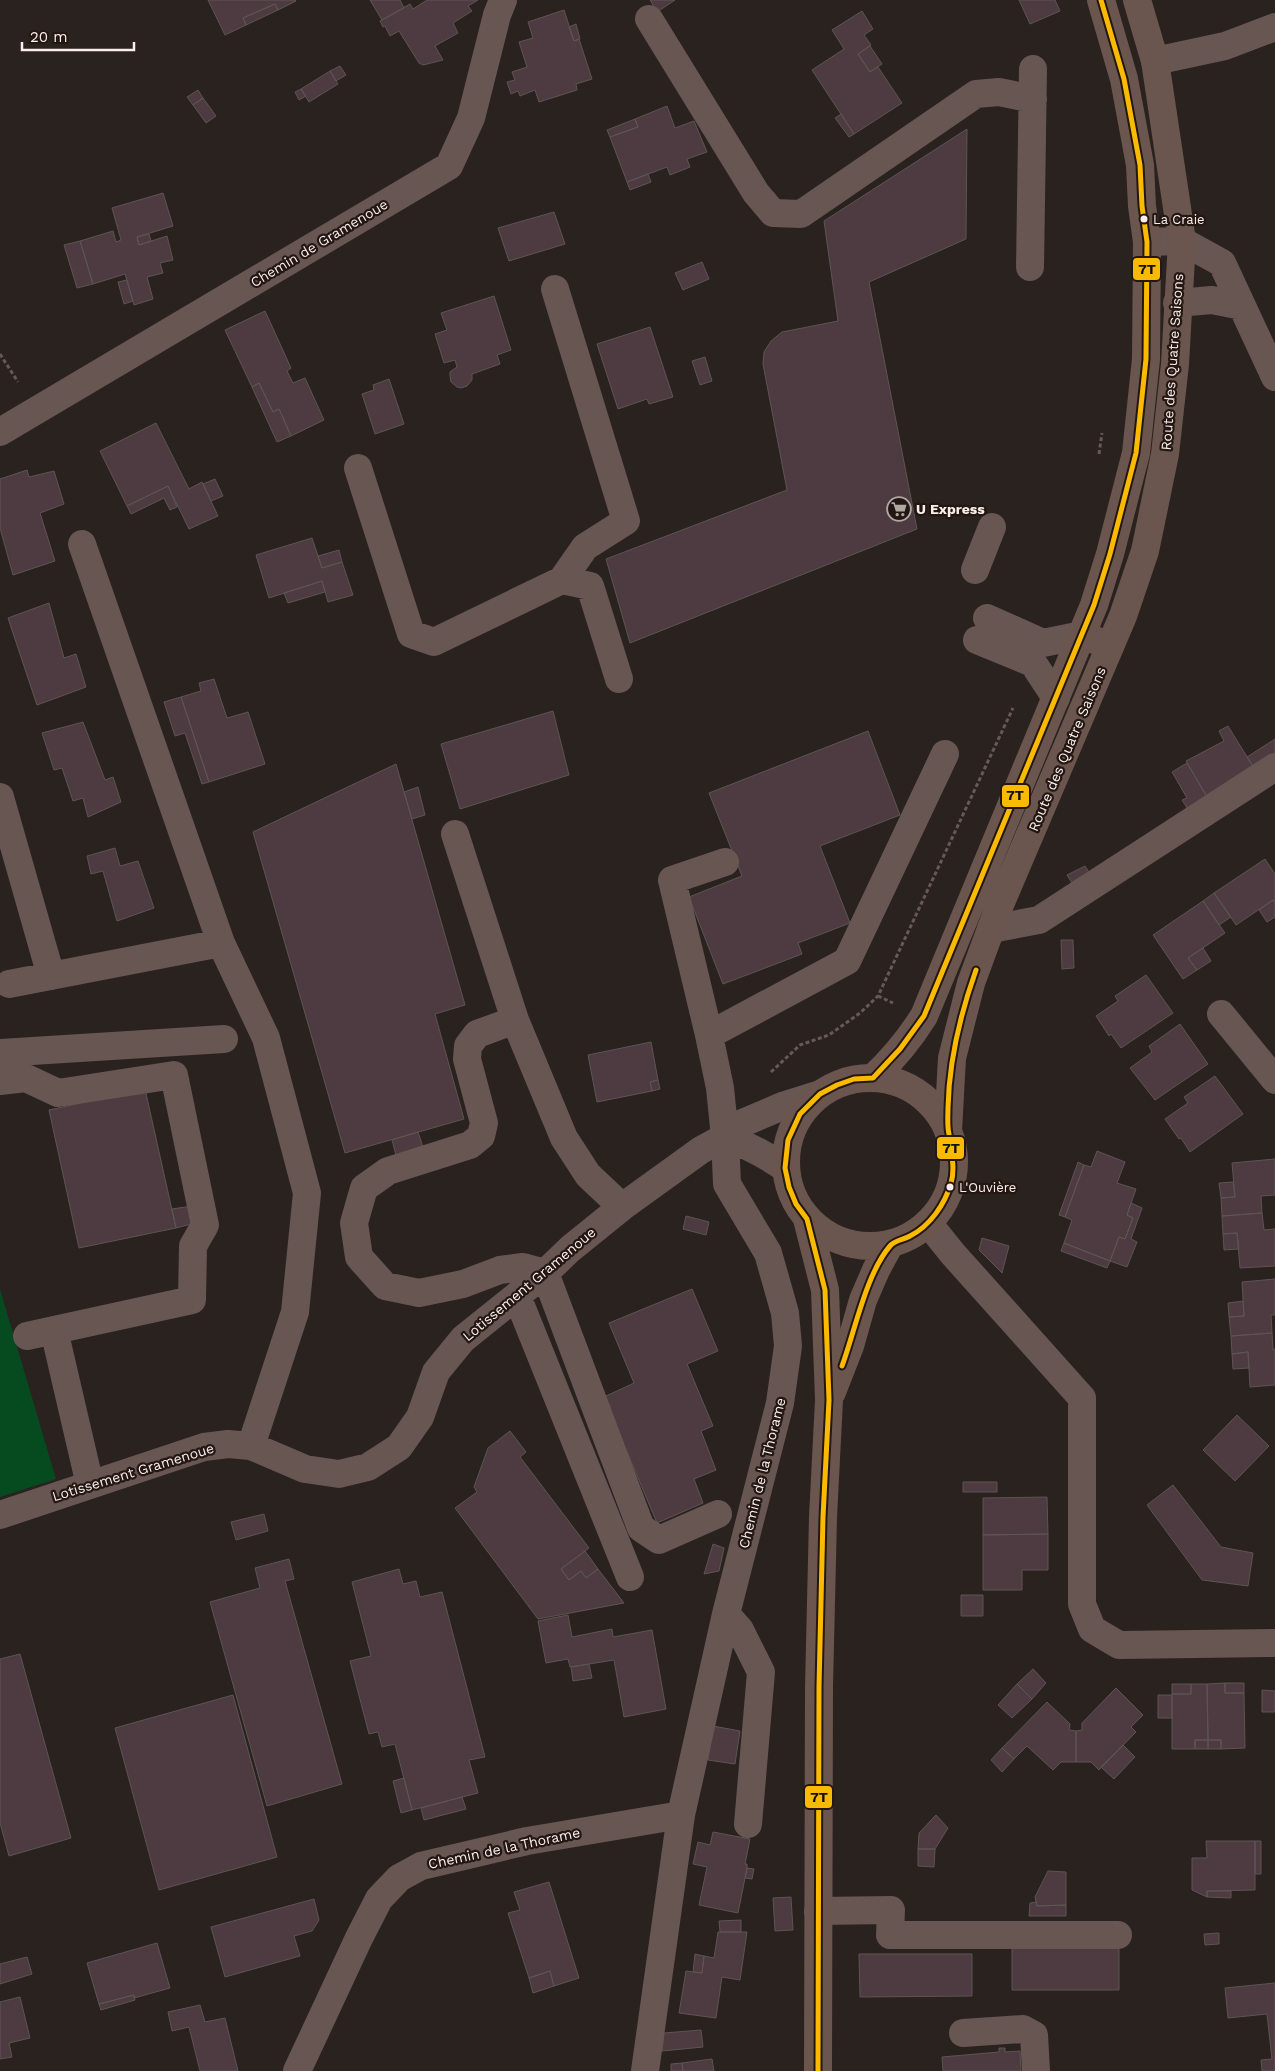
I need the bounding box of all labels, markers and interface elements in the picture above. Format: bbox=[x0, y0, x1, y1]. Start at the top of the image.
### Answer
scale bar bbox=[22, 20, 135, 52]
text: 20 m bbox=[30, 28, 68, 46]
street label: Chemin de Gramenoue bbox=[247, 196, 391, 290]
place label: La Craie bbox=[1153, 212, 1205, 227]
marker: La Craie bbox=[1139, 214, 1149, 224]
line badge: 7T bbox=[1132, 257, 1161, 281]
text: 7T bbox=[1138, 261, 1156, 277]
street label: Route des Quatre Saisons bbox=[1158, 273, 1186, 451]
supermarket icon: U Express bbox=[886, 496, 912, 522]
place label: U Express bbox=[916, 501, 985, 517]
street label: Route des Quatre Saisons bbox=[1025, 664, 1109, 834]
line badge: 7T bbox=[1001, 784, 1030, 808]
text: 7T bbox=[1006, 787, 1024, 803]
line badge: 7T bbox=[936, 1136, 965, 1160]
text: 7T bbox=[942, 1140, 960, 1156]
place label: L'Ouvière bbox=[959, 1180, 1016, 1195]
marker: L'Ouvière bbox=[945, 1182, 955, 1192]
street label: Lotissement Gramenoue bbox=[459, 1224, 599, 1344]
street label: Chemin de la Thorame bbox=[736, 1396, 788, 1550]
street label: Lotissement Gramenoue bbox=[50, 1440, 216, 1504]
line badge: 7T bbox=[804, 1785, 833, 1809]
text: 7T bbox=[810, 1789, 828, 1805]
street label: Chemin de la Thorame bbox=[427, 1824, 581, 1872]

